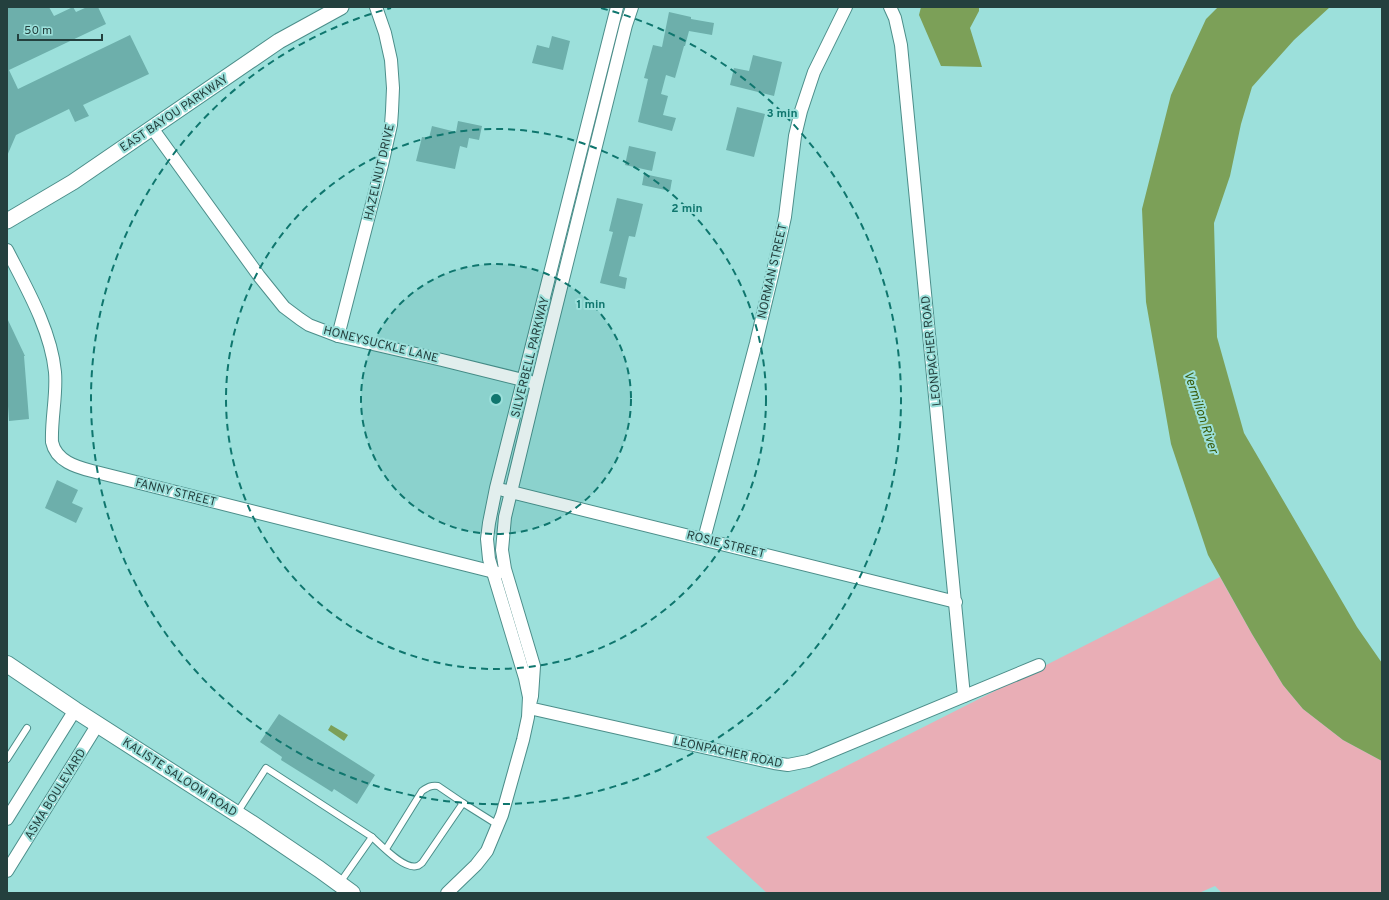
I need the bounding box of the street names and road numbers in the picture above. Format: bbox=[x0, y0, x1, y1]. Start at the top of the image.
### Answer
street label: EAST BAYOU PARKWAY bbox=[117, 71, 232, 156]
street label: HAZELNUT DRIVE bbox=[361, 123, 399, 222]
street label: NORMAN STREET bbox=[754, 222, 792, 320]
street label: SILVERBELL PARKWAY bbox=[508, 295, 554, 419]
street label: LEONPACHER ROAD bbox=[918, 295, 946, 407]
street label: HONEYSUCKLE LANE bbox=[322, 323, 440, 367]
street label: FANNY STREET bbox=[134, 475, 218, 511]
street label: ROSIE STREET bbox=[685, 527, 767, 562]
street label: LEONPACHER ROAD bbox=[672, 734, 784, 772]
street label: KALISTE SALOOM ROAD bbox=[119, 735, 240, 821]
street label: ASMA BOULEVARD bbox=[21, 746, 90, 843]

